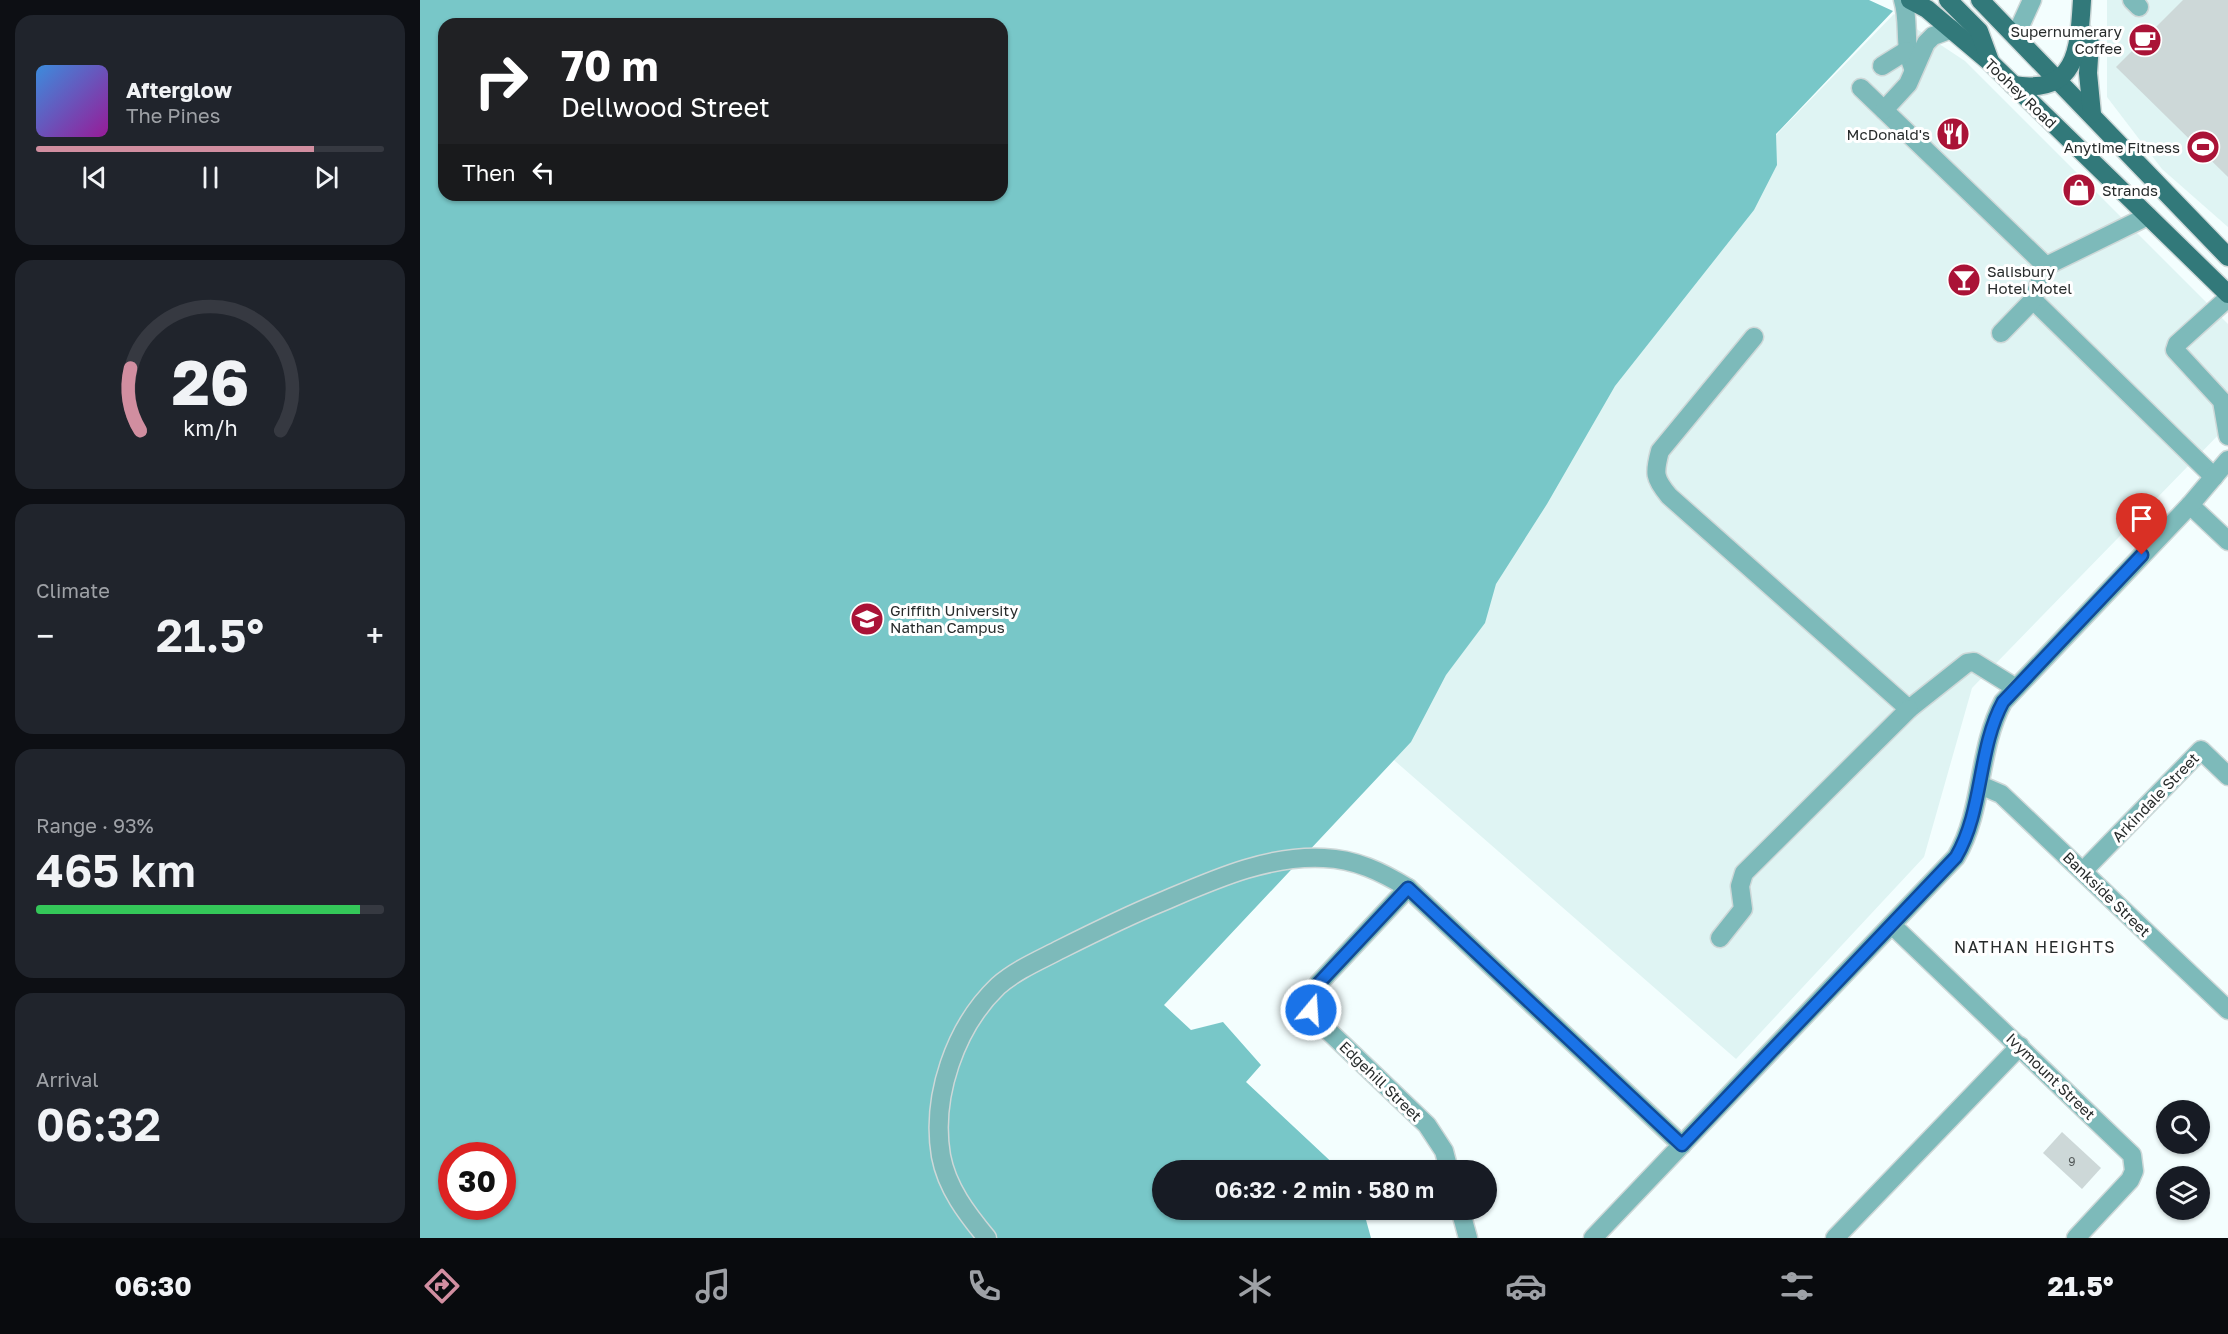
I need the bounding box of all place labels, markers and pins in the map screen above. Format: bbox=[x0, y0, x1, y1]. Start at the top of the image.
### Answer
place label: Supernumerary Coffee bbox=[2010, 22, 2123, 57]
cafe icon: Supernumerary Coffee bbox=[2127, 22, 2163, 58]
restaurant icon: McDonald's bbox=[1935, 116, 1971, 152]
place label: McDonald's bbox=[1847, 125, 1930, 143]
sports icon: Anytime Fitness bbox=[2185, 129, 2221, 165]
place label: Anytime Fitness bbox=[2064, 138, 2180, 156]
shop icon: Strands bbox=[2061, 172, 2097, 208]
place label: Strands bbox=[2102, 181, 2158, 199]
bar icon: Salisbury Hotel Motel bbox=[1946, 262, 1982, 298]
place label: Salisbury Hotel Motel bbox=[1987, 262, 2072, 297]
pin bbox=[2116, 493, 2167, 555]
school or university icon: Griffith University Nathan Campus bbox=[849, 601, 885, 637]
place label: Griffith University Nathan Campus bbox=[890, 601, 1019, 636]

